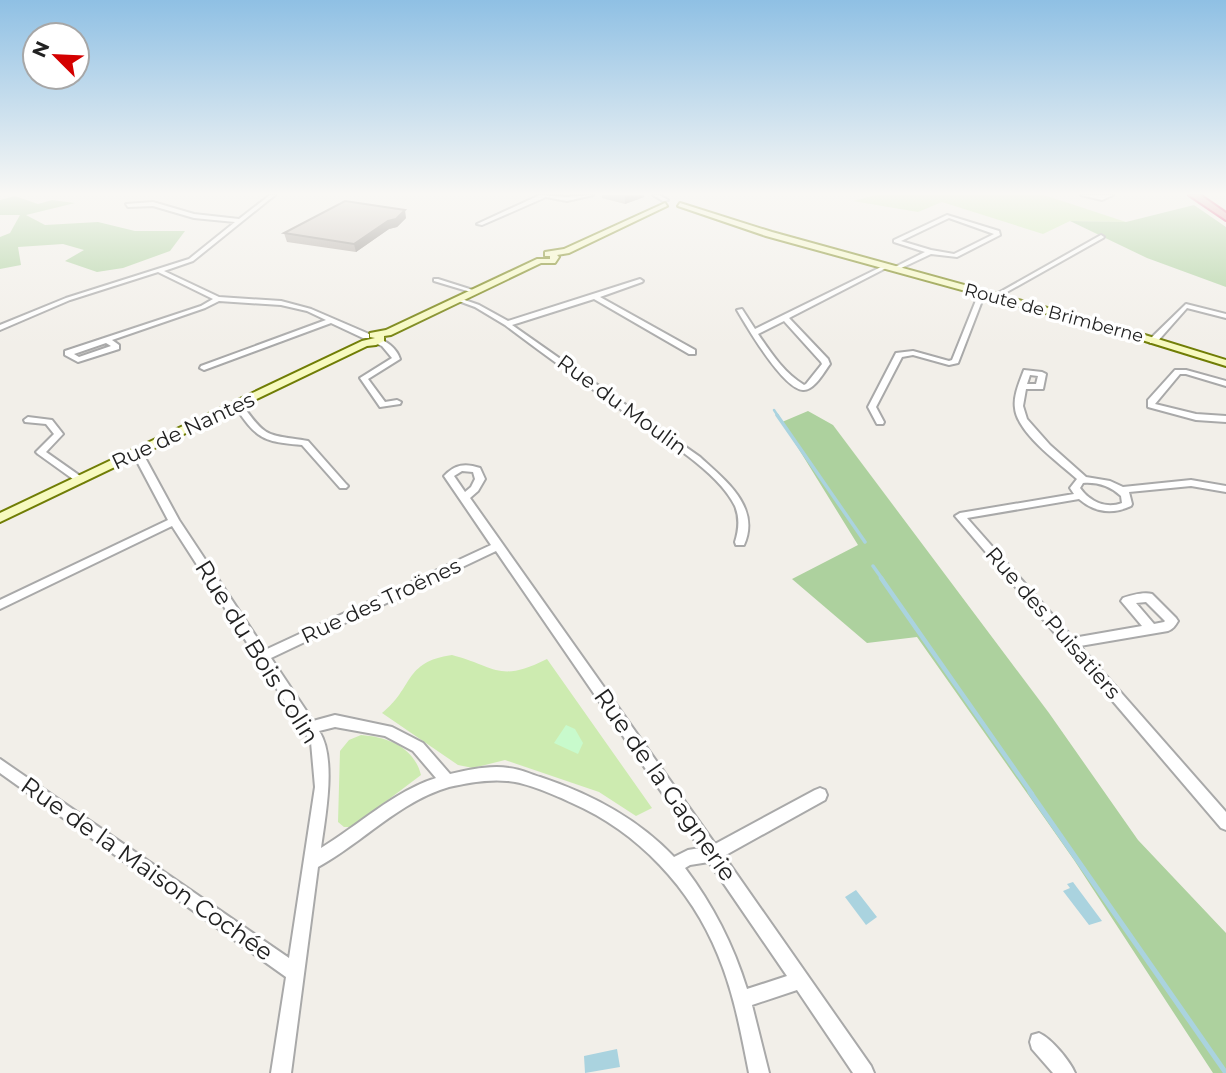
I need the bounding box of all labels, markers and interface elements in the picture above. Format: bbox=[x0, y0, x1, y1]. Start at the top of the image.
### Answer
north arrow bbox=[21, 21, 91, 91]
text: N bbox=[27, 38, 55, 61]
street label: Route de Brimberne bbox=[962, 278, 1146, 348]
street label: Rue du Moulin bbox=[553, 349, 692, 460]
street label: Rue de Nantes bbox=[107, 387, 258, 475]
street label: Rue des Puisatiers bbox=[981, 542, 1126, 704]
street label: Rue des Troënes bbox=[297, 553, 464, 648]
street label: Rue du Bois Colin bbox=[189, 554, 326, 749]
street label: Rue de la Gagnerie bbox=[588, 683, 743, 887]
street label: Rue de la Maison Cochée bbox=[16, 770, 279, 967]

